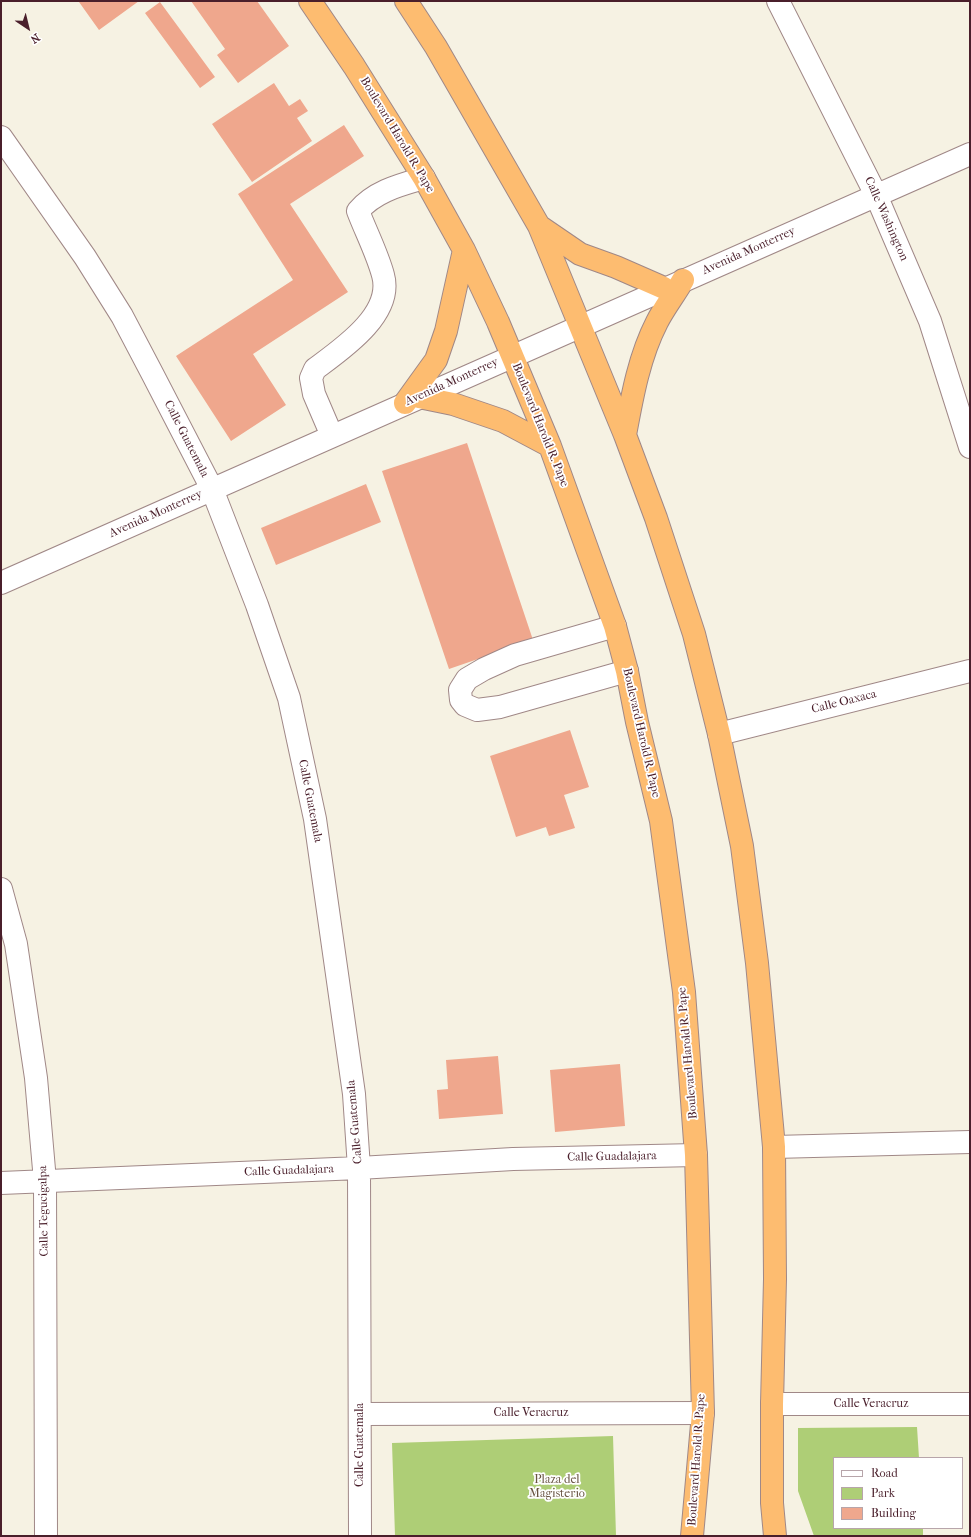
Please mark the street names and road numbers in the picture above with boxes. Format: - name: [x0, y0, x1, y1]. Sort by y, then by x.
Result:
- street label: Boulevard Harold R. Pape: [357, 74, 437, 196]
- street label: Calle Washington: [861, 175, 911, 263]
- street label: Avenida Monterrey: [700, 224, 798, 278]
- street label: Avenida Monterrey: [403, 355, 501, 409]
- street label: Boulevard Harold R. Pape: [508, 361, 572, 489]
- street label: Calle Guatemala: [160, 398, 212, 480]
- street label: Avenida Monterrey: [107, 487, 205, 541]
- street label: Boulevard Harold R. Pape: [619, 667, 663, 799]
- street label: Calle Oaxaca: [810, 687, 878, 717]
- street label: Calle Guatemala: [295, 758, 325, 844]
- street label: Boulevard Harold R. Pape: [675, 986, 701, 1120]
- street label: Calle Guatemala: [344, 1079, 366, 1165]
- street label: Calle Guadalajara: [567, 1149, 657, 1165]
- street label: Calle Guadalajara: [244, 1162, 334, 1180]
- street label: Calle Tegucigalpa: [36, 1165, 52, 1257]
- street label: Boulevard Harold R. Pape: [685, 1393, 709, 1527]
- street label: Calle Veracruz: [834, 1397, 908, 1411]
- street label: Calle Guatemala: [353, 1403, 367, 1487]
- street label: Calle Veracruz: [494, 1406, 568, 1420]

